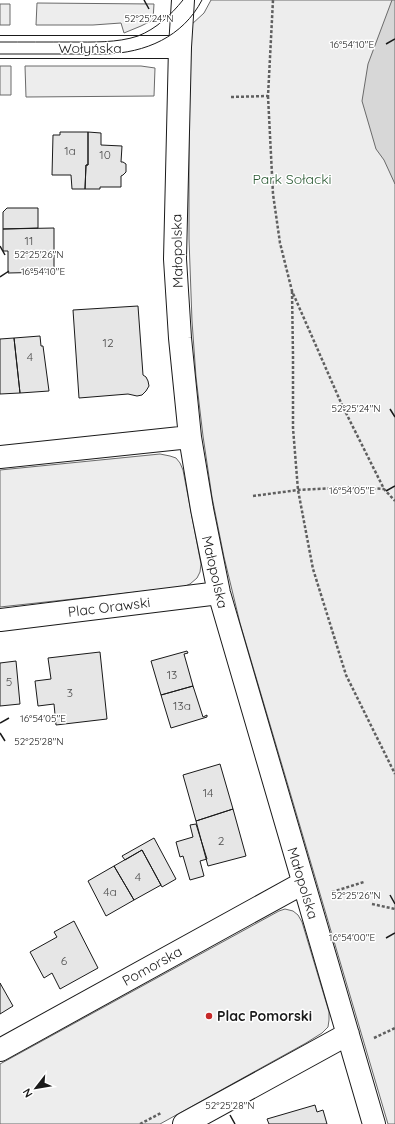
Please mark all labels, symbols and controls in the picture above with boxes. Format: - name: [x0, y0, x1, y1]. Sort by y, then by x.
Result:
- text: 52°25'24"N: [125, 12, 174, 25]
- text: 16°54'10"E: [330, 38, 374, 51]
- street label: Wołyńska: [58, 39, 122, 57]
- house number: 1a: [64, 143, 76, 158]
- house number: 10: [99, 147, 111, 162]
- park label: Park Sołacki: [252, 170, 332, 188]
- street label: Małopolska: [167, 214, 187, 288]
- house number: 11: [25, 233, 33, 248]
- text: 52°25'26"N: [14, 248, 64, 261]
- text: 16°54'10"E: [21, 265, 65, 278]
- house number: 12: [102, 335, 114, 350]
- house number: 4: [27, 349, 33, 364]
- text: 52°25'24"N: [332, 402, 381, 415]
- text: 16°54'05"E: [329, 484, 375, 497]
- street label: Małopolska: [198, 534, 232, 610]
- street label: Plac Orawski: [67, 593, 151, 621]
- house number: 13: [167, 667, 177, 682]
- house number: 5: [6, 674, 12, 689]
- house number: 3: [67, 685, 73, 700]
- house number: 13a: [173, 698, 191, 713]
- text: 16°54'05"E: [20, 712, 66, 725]
- text: 52°25'28"N: [14, 735, 64, 748]
- house number: 14: [203, 785, 213, 800]
- house number: 2: [218, 833, 225, 848]
- street label: Małopolska: [284, 845, 322, 921]
- house number: 4: [135, 869, 141, 884]
- house number: 4a: [103, 884, 117, 899]
- text: 52°25'26"N: [331, 889, 381, 902]
- text: 16°54'00"E: [329, 931, 376, 944]
- street label: Pomorska: [119, 942, 185, 990]
- house number: 6: [61, 953, 68, 968]
- place label: Plac Pomorski: [217, 1007, 312, 1025]
- marker: Plac Pomorski: [204, 1011, 214, 1021]
- north arrow: [16, 1068, 56, 1108]
- text: N: [19, 1086, 36, 1100]
- text: 52°25'28"N: [205, 1099, 255, 1112]

